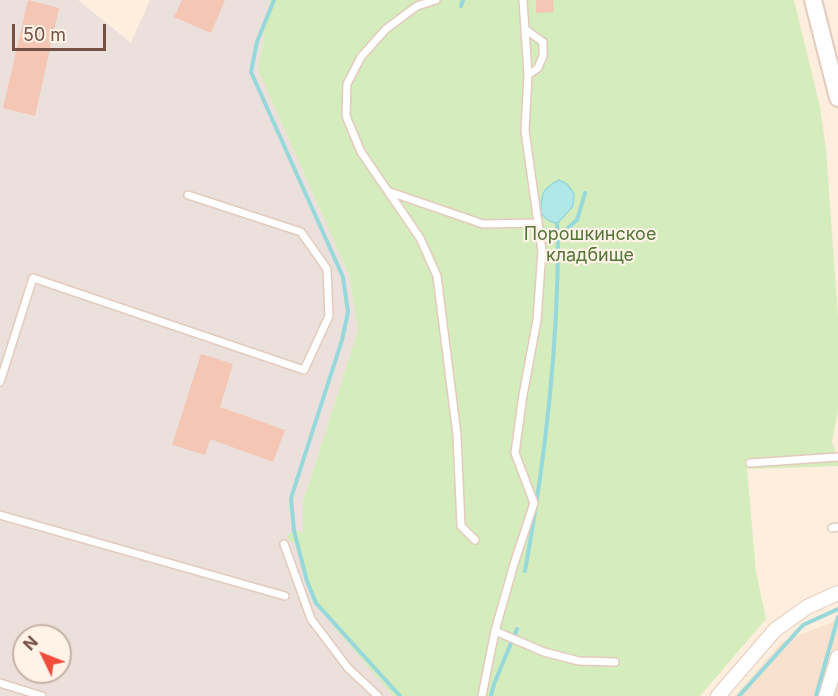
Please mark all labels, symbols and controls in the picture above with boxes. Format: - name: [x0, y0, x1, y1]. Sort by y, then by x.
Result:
- scale bar: [15, 12, 110, 50]
- text: 50 m: [23, 24, 66, 45]
- park label: Порошкинское кладбище: [524, 224, 656, 266]
- north arrow: [12, 624, 72, 684]
- text: N: [19, 632, 42, 654]

